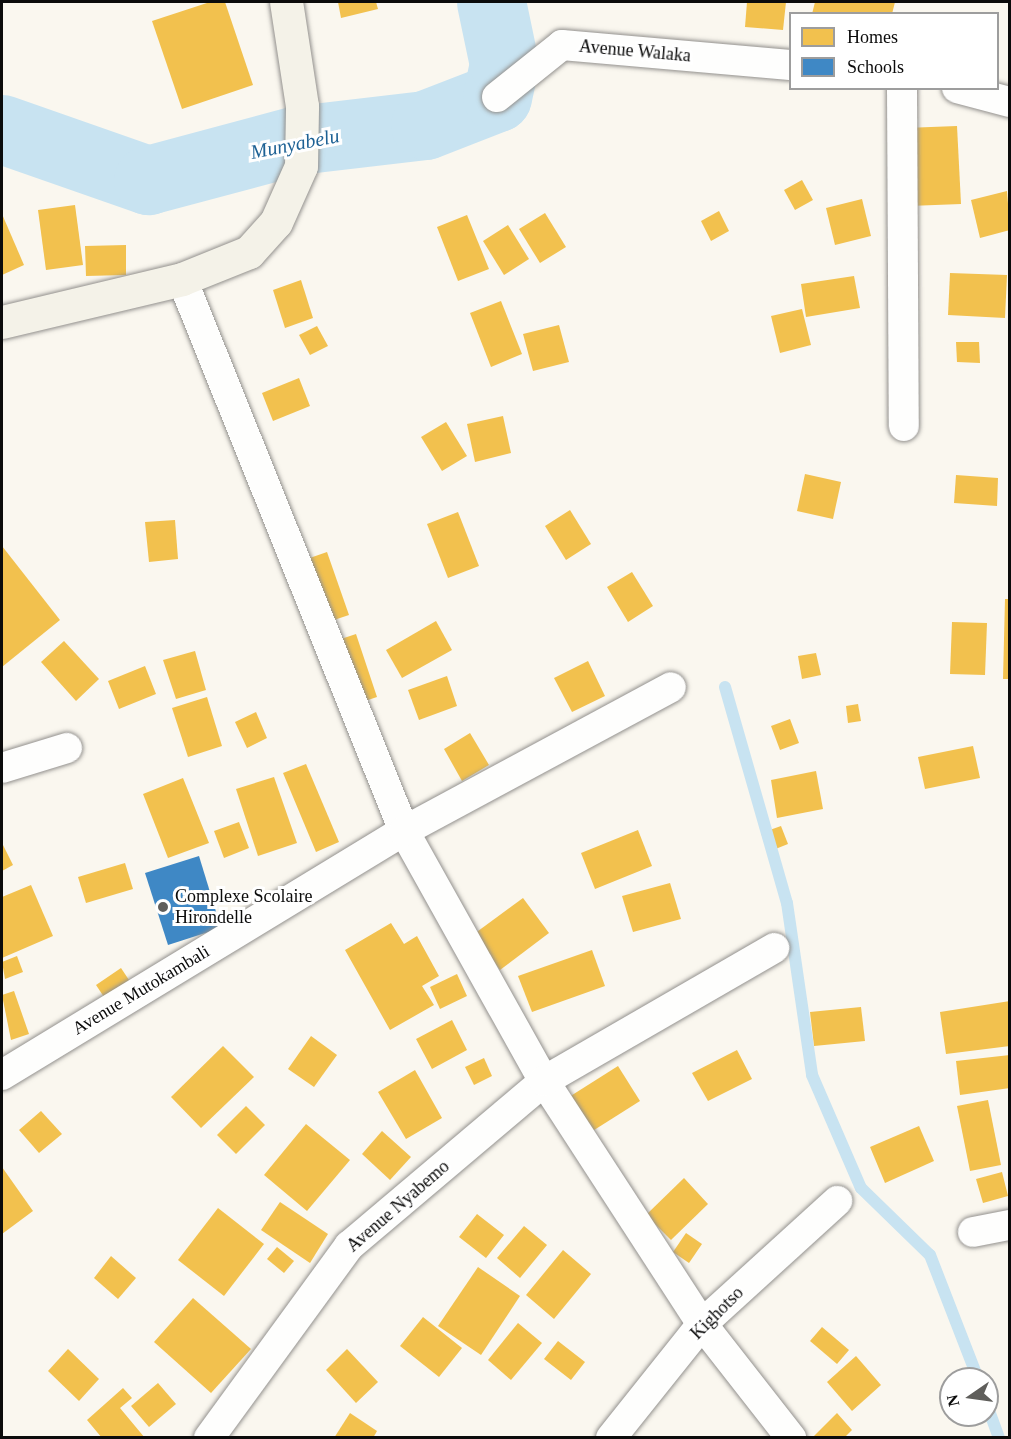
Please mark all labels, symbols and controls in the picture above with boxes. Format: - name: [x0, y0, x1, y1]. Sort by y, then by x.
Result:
- legend: [789, 12, 999, 90]
- text: Homes: [847, 27, 898, 47]
- street label: Avenue Walaka: [578, 35, 692, 67]
- text: Schools: [847, 57, 904, 77]
- water label: Munyabelu: [249, 124, 341, 164]
- place label: Complexe Scolaire Hirondelle: [175, 886, 312, 928]
- marker: Complexe Scolaire Hirondelle: [156, 900, 170, 914]
- street label: Avenue Mutokambali: [69, 941, 213, 1039]
- street label: Avenue Nyabemo: [342, 1155, 454, 1257]
- street label: Kighotso: [686, 1282, 748, 1344]
- north arrow: [939, 1367, 999, 1427]
- text: N: [943, 1393, 963, 1408]

